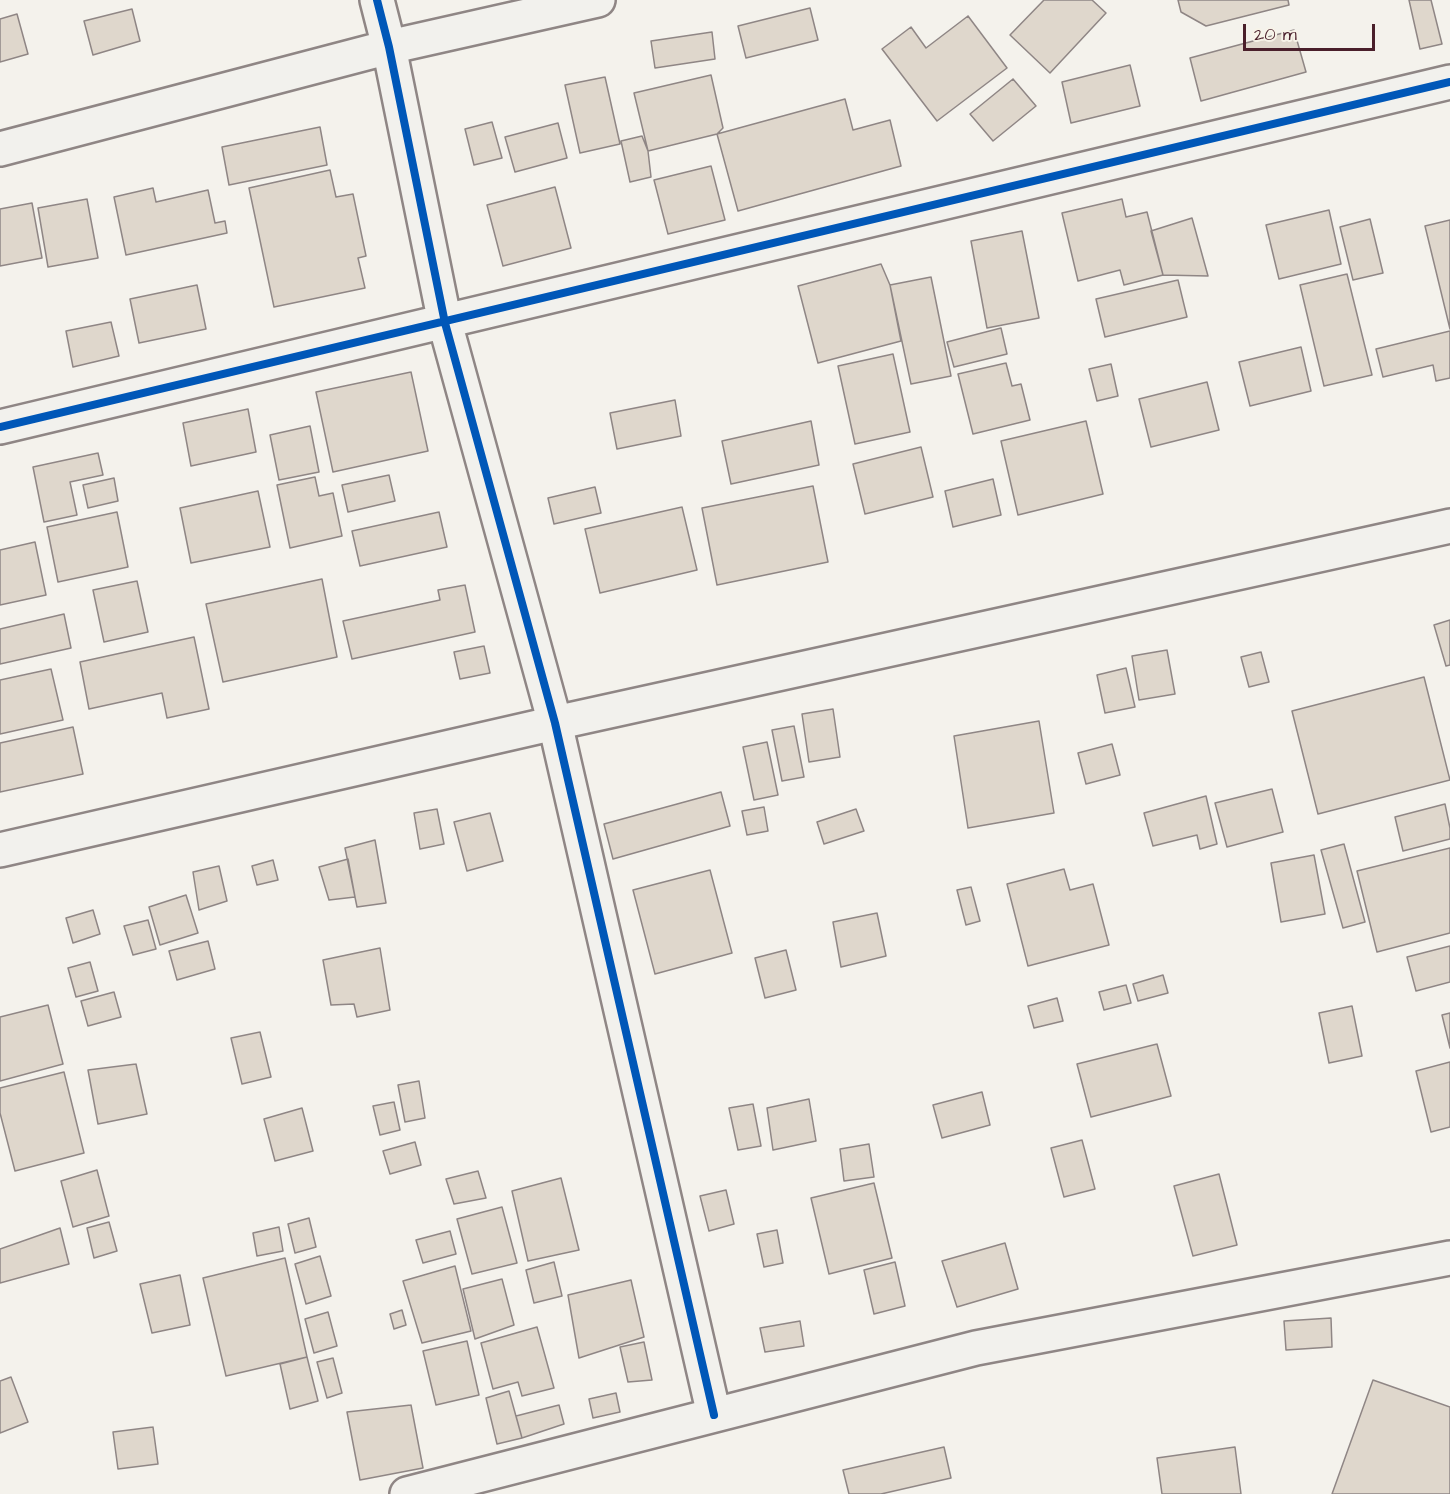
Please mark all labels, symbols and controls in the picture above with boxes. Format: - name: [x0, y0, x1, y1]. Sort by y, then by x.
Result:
- scale bar: [1246, 12, 1378, 50]
- text: 20 m: [1254, 22, 1297, 47]

